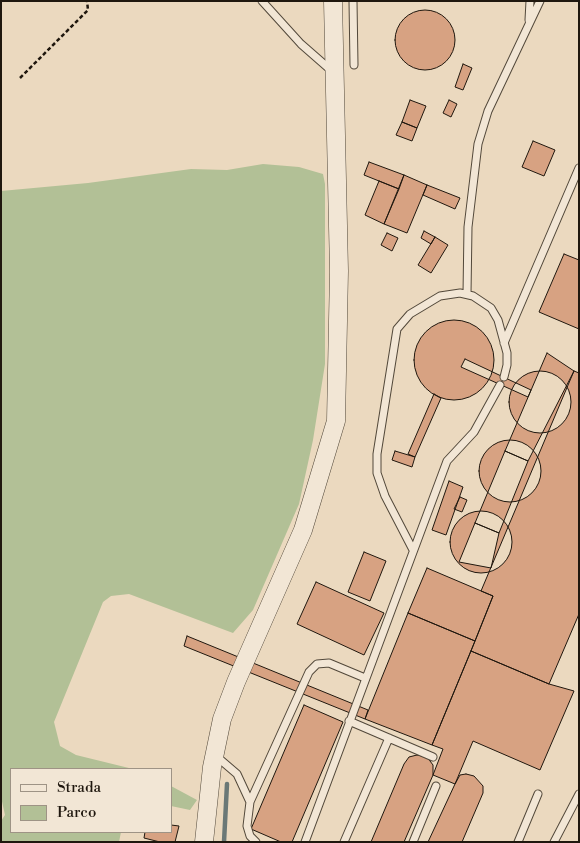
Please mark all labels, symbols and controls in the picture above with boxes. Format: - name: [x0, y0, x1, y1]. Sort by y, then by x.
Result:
- legend: [10, 768, 172, 833]
- text: Strada: [57, 778, 101, 797]
- text: Parco: [57, 803, 96, 822]

